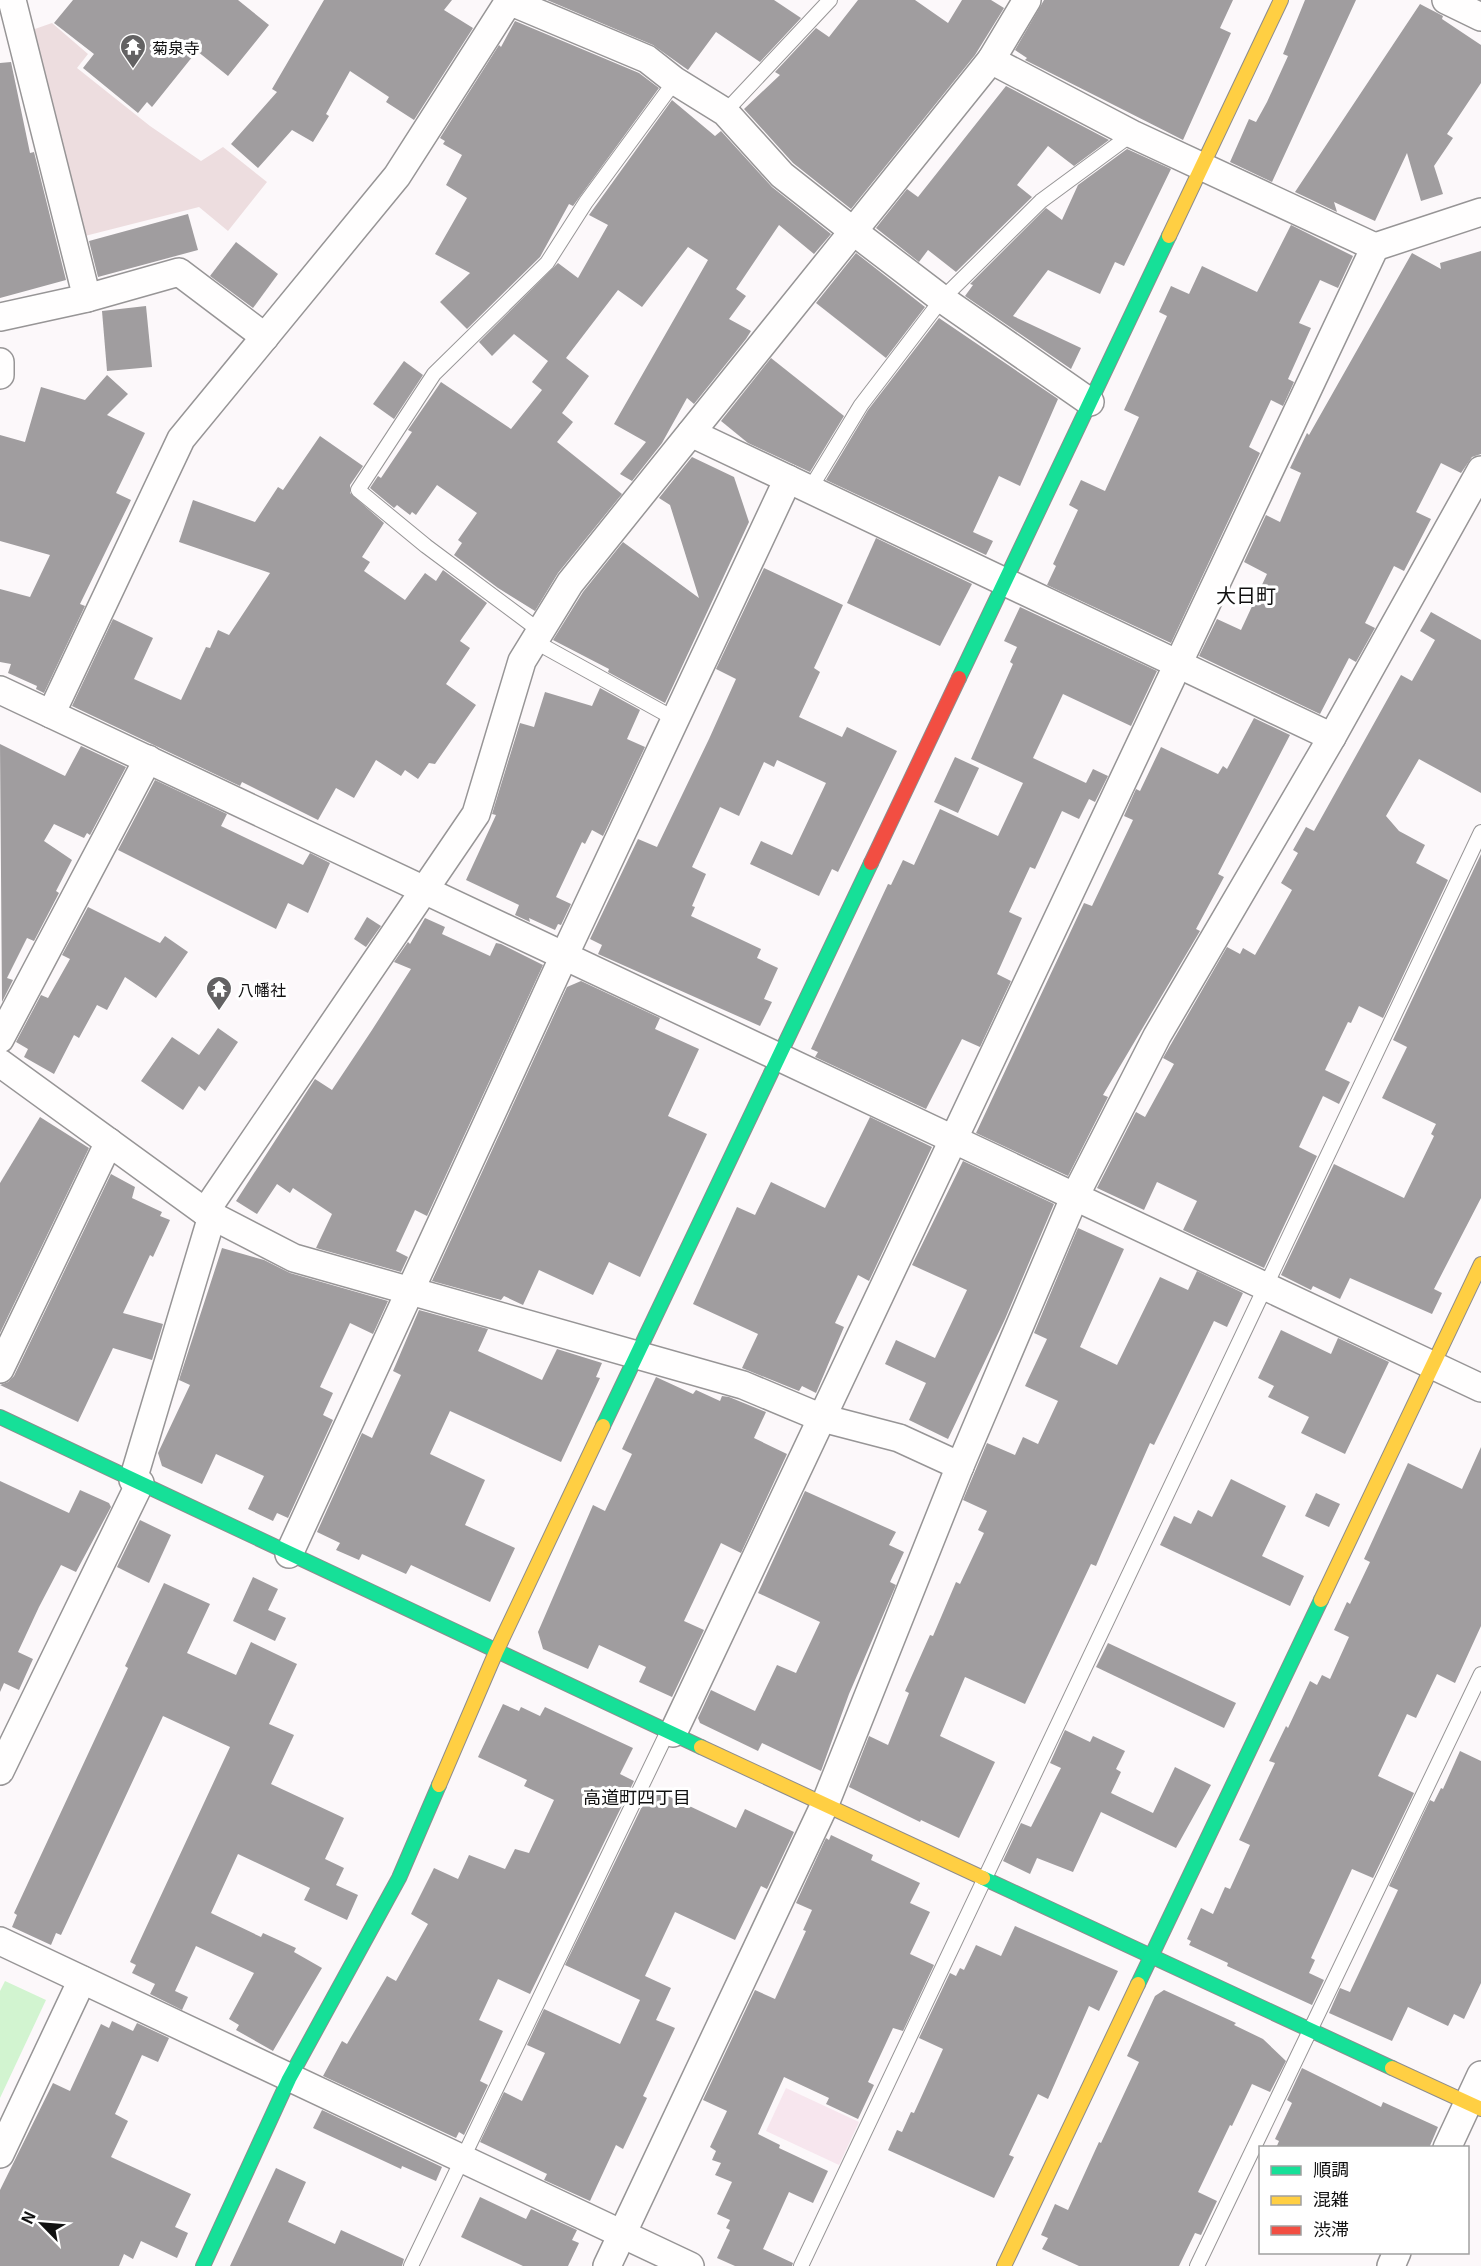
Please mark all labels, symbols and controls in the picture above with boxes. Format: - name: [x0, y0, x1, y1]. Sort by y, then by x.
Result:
- temple icon: 菊泉寺: [118, 32, 148, 70]
- place label: 菊泉寺: [152, 35, 200, 59]
- district label: 大日町: [1216, 580, 1276, 609]
- temple icon: 八幡社: [204, 974, 234, 1012]
- place label: 八幡社: [238, 977, 286, 1001]
- district label: 高道町四丁目: [583, 1783, 691, 1809]
- legend: [1259, 2146, 1469, 2254]
- text: 順調: [1313, 2155, 1349, 2181]
- text: 混雑: [1313, 2185, 1349, 2211]
- north arrow: [12, 2194, 72, 2254]
- text: N: [14, 2207, 41, 2228]
- text: 渋滞: [1313, 2215, 1349, 2241]

